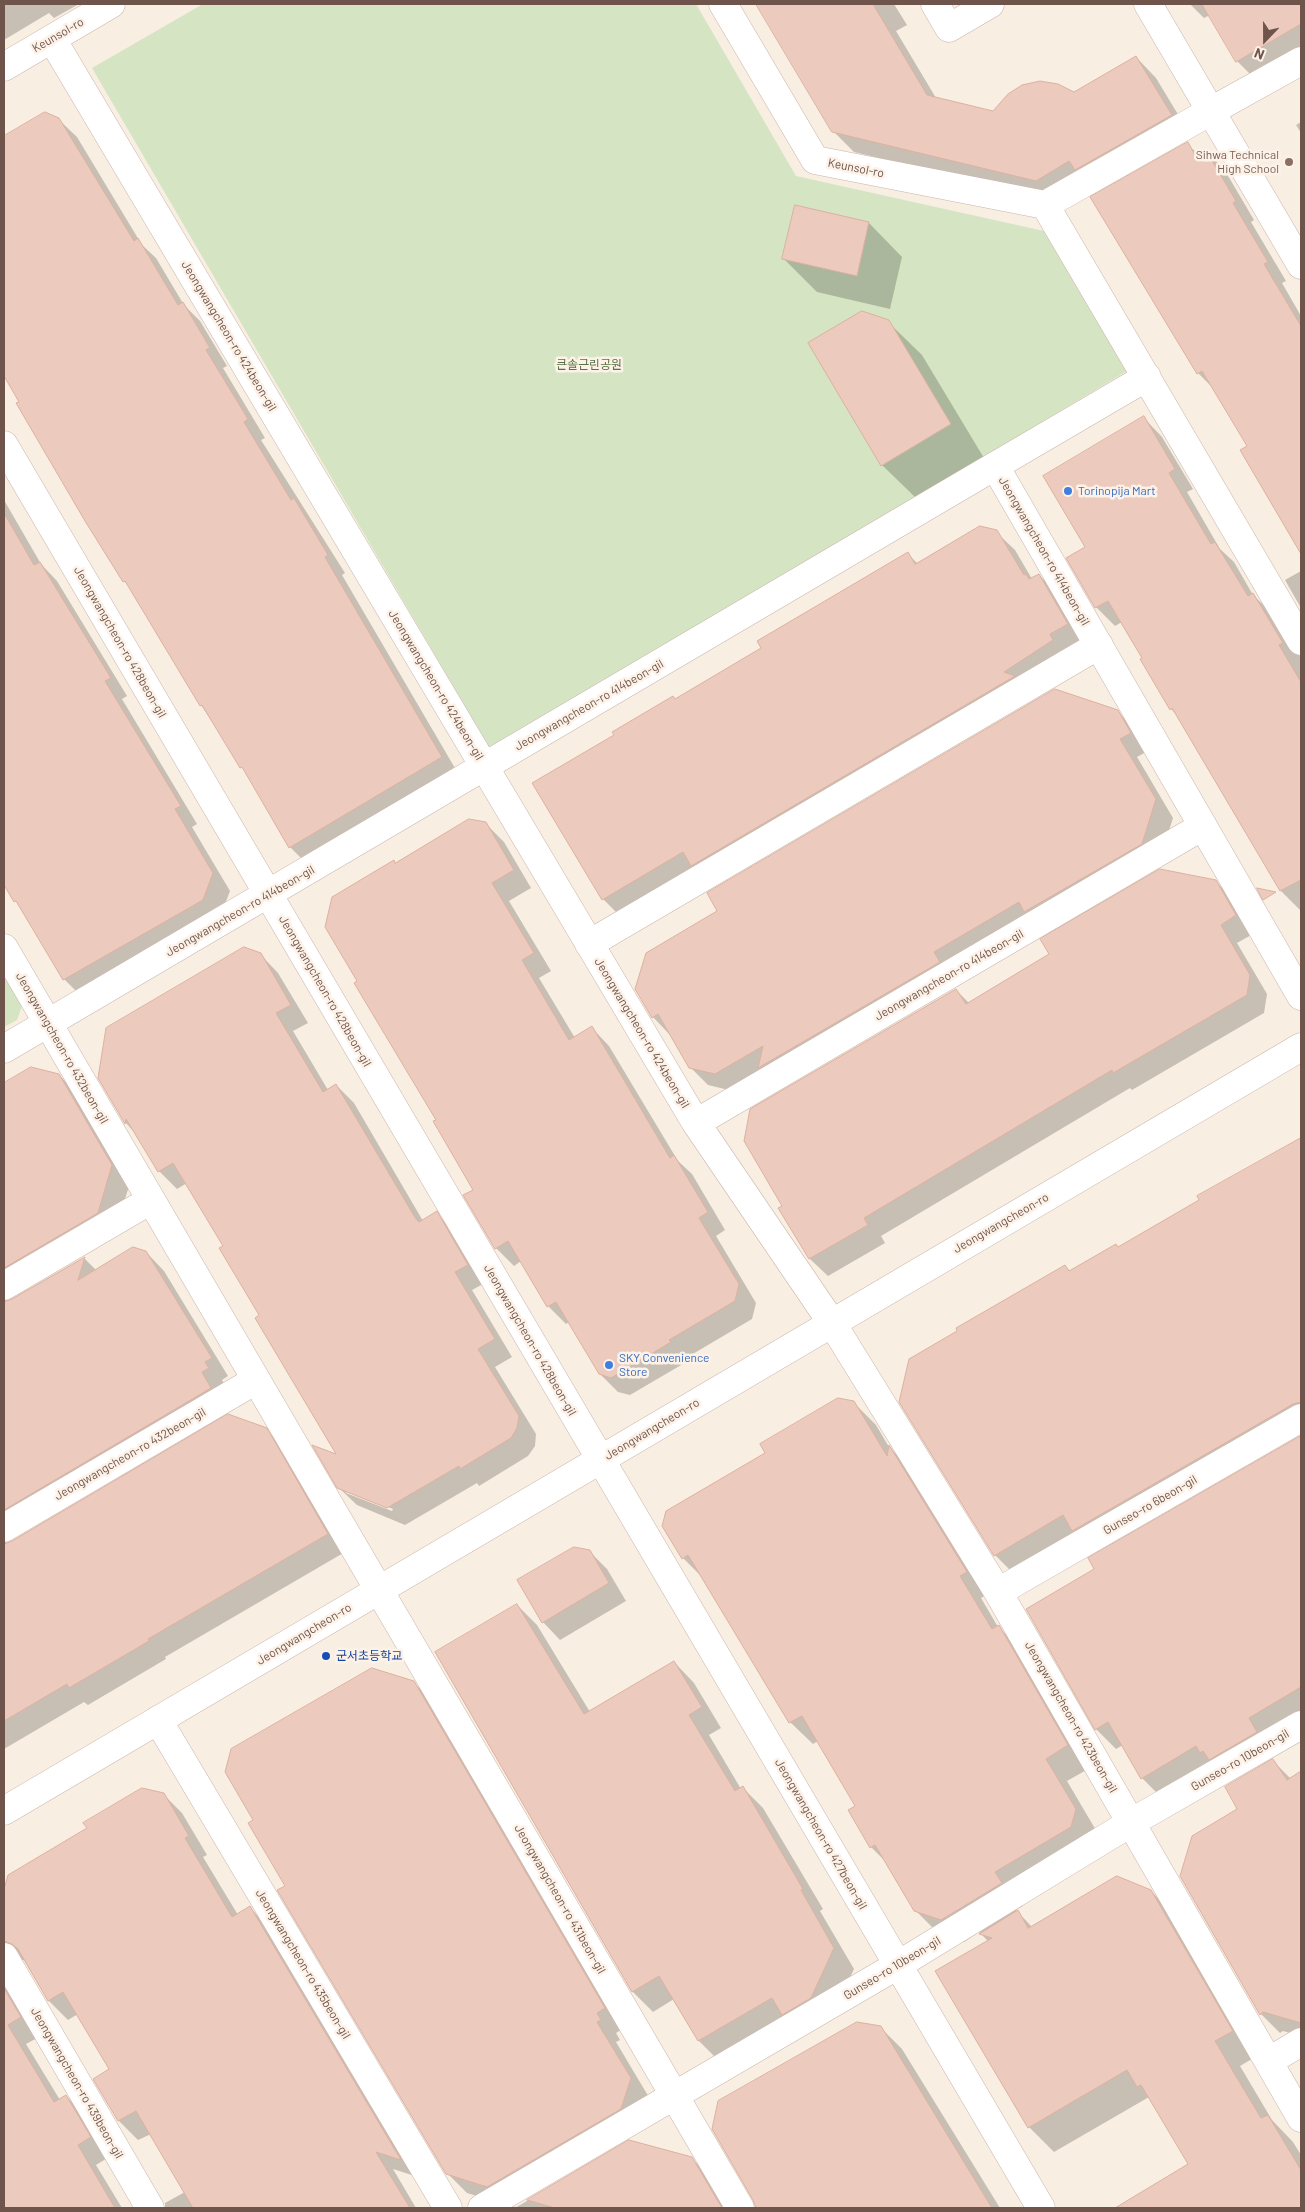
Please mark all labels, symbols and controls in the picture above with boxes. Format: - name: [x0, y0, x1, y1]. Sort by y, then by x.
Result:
- street label: Keunsol-ro: [30, 14, 86, 56]
- north arrow: [1240, 15, 1290, 65]
- text: N: [1252, 45, 1267, 64]
- place label: Sihwa Technical High School: [1196, 148, 1279, 176]
- street label: Keunsol-ro: [827, 155, 885, 181]
- marker: Sihwa Technical High School: [1283, 156, 1295, 168]
- street label: Jeongwangcheon-ro 424beon-gil: [178, 258, 280, 414]
- park label: 큰솔근린공원: [556, 358, 622, 372]
- street label: Jeongwangcheon-ro 414beon-gil: [995, 474, 1093, 628]
- place label: Torinopija Mart: [1078, 484, 1156, 498]
- marker: Torinopija Mart: [1062, 485, 1074, 497]
- street label: Jeongwangcheon-ro 428beon-gil: [71, 564, 169, 720]
- street label: Jeongwangcheon-ro 424beon-gil: [385, 607, 487, 763]
- street label: Jeongwangcheon-ro 414beon-gil: [512, 656, 666, 754]
- street label: Jeongwangcheon-ro 414beon-gil: [163, 862, 317, 960]
- street label: Jeongwangcheon-ro 428beon-gil: [276, 913, 374, 1069]
- street label: Jeongwangcheon-ro 414beon-gil: [872, 926, 1026, 1024]
- street label: Jeongwangcheon-ro 424beon-gil: [591, 955, 693, 1111]
- street label: Jeongwangcheon-ro 432beon-gil: [13, 970, 111, 1126]
- street label: Jeongwangcheon-ro: [951, 1190, 1051, 1256]
- street label: Jeongwangcheon-ro 428beon-gil: [481, 1262, 579, 1418]
- place label: SKY Convenience Store: [619, 1351, 710, 1379]
- marker: SKY Convenience Store: [603, 1359, 615, 1371]
- street label: Jeongwangcheon-ro: [602, 1395, 702, 1463]
- street label: Jeongwangcheon-ro 432beon-gil: [52, 1405, 208, 1503]
- street label: Gunseo-ro 6beon-gil: [1101, 1472, 1199, 1538]
- street label: Jeongwangcheon-ro: [254, 1600, 354, 1668]
- street label: Jeongwangcheon-ro 423beon-gil: [1022, 1639, 1120, 1795]
- place label: 군서초등학교: [336, 1649, 402, 1663]
- marker: 군서초등학교: [320, 1650, 332, 1662]
- street label: Gunseo-ro 10beon-gil: [1188, 1726, 1292, 1794]
- street label: Jeongwangcheon-ro 427beon-gil: [772, 1756, 870, 1912]
- street label: Jeongwangcheon-ro 431beon-gil: [511, 1822, 609, 1976]
- street label: Jeongwangcheon-ro 435beon-gil: [253, 1887, 353, 2041]
- street label: Gunseo-ro 10beon-gil: [841, 1933, 943, 2003]
- street label: Jeongwangcheon-ro 439beon-gil: [28, 2005, 126, 2161]

